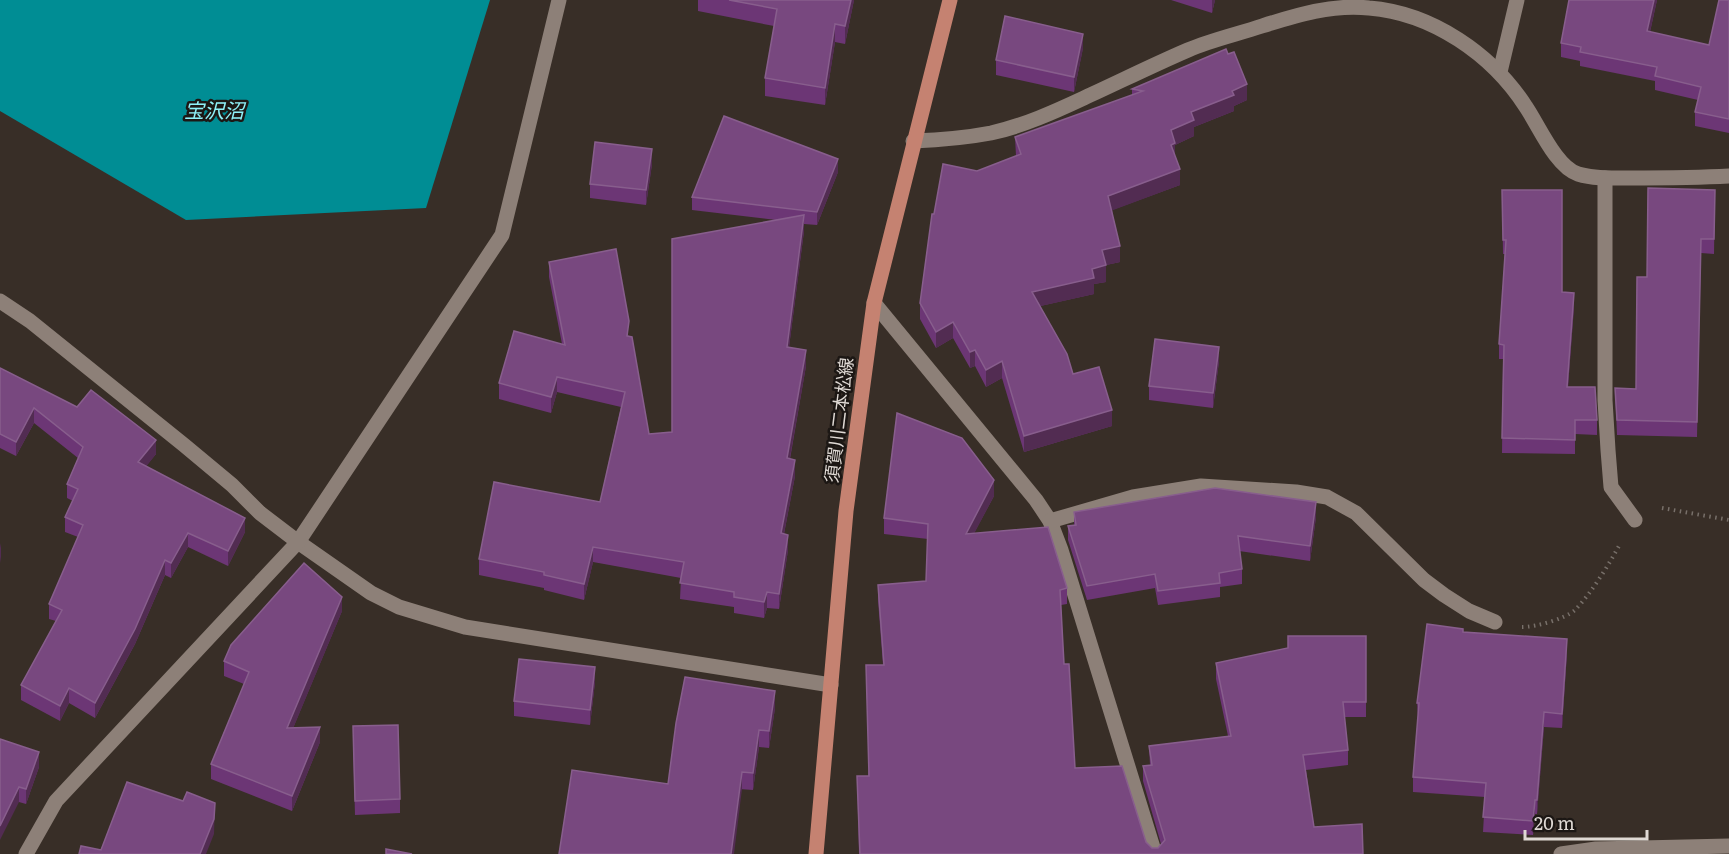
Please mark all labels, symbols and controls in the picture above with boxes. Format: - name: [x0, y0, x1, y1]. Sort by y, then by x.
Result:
- water label: 宝沢沼: [184, 94, 247, 124]
- street label: 須賀川二本松線: [817, 356, 859, 484]
- scale bar: [1525, 803, 1646, 841]
- text: 20 m: [1534, 809, 1575, 836]

